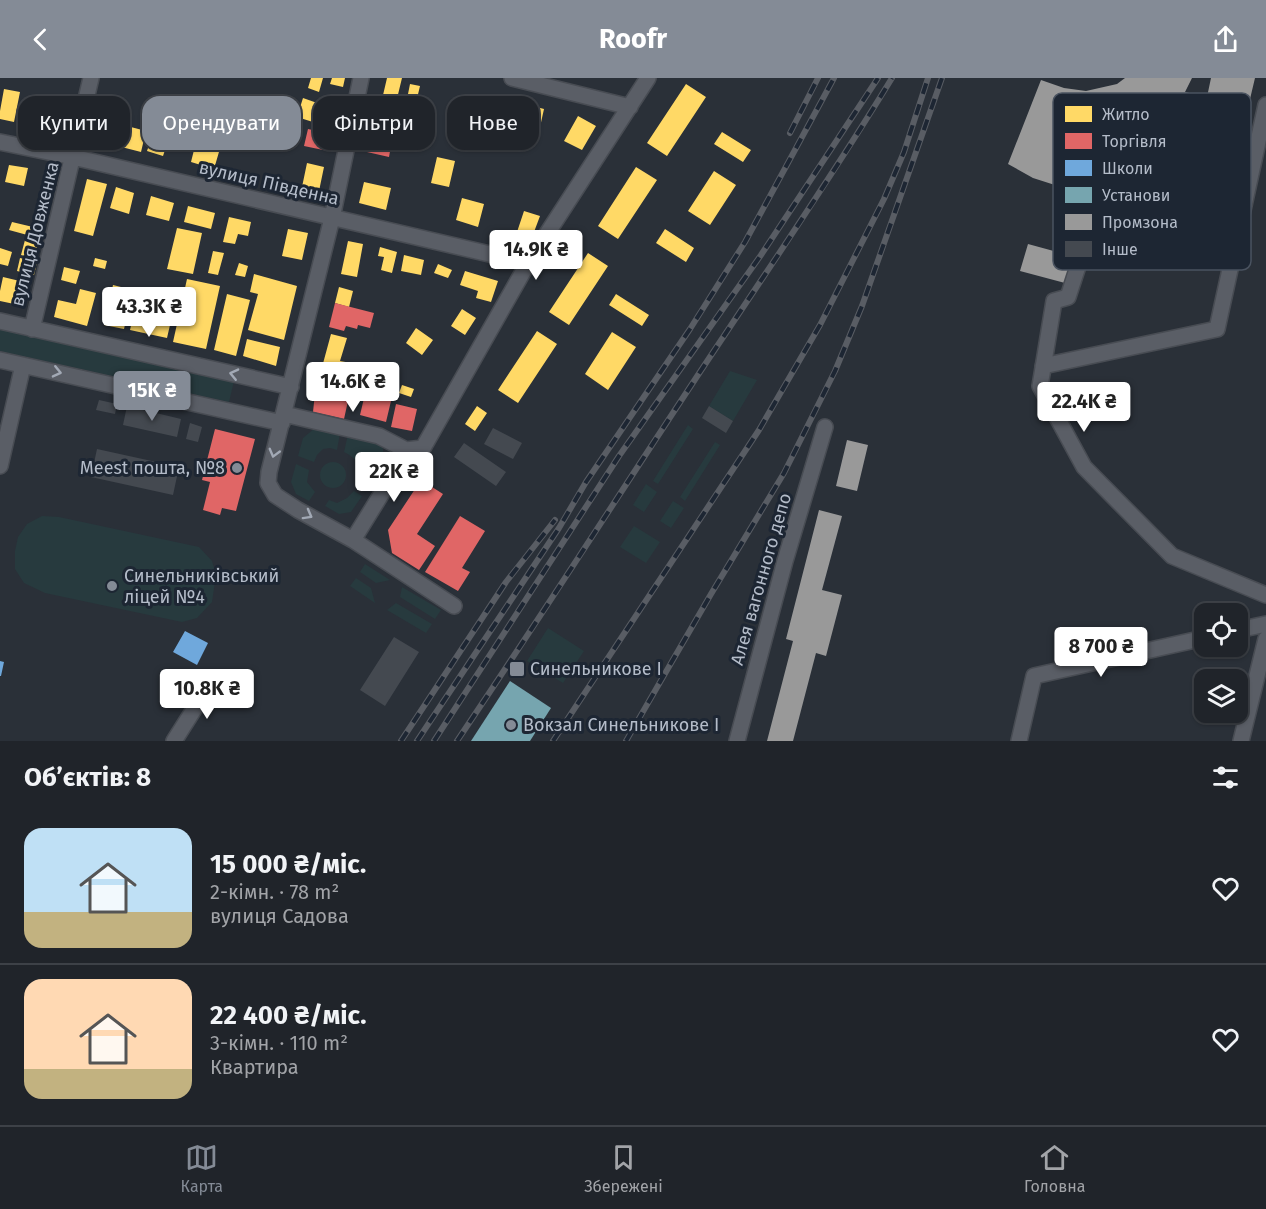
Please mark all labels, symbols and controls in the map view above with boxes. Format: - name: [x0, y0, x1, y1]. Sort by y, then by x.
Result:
- icon: back: [24, 23, 57, 56]
- text: Roofr: [599, 23, 667, 55]
- icon: share: [1209, 23, 1242, 56]
- legend: [1053, 93, 1251, 270]
- chip: Купити: [18, 96, 130, 150]
- chip: Орендувати: [142, 96, 301, 150]
- chip: Фільтри: [313, 96, 435, 150]
- chip: Нове: [447, 96, 539, 150]
- text: Житло: [1102, 105, 1150, 124]
- text: Торгівля: [1102, 132, 1167, 151]
- street label: вулиця Південна: [197, 156, 341, 210]
- street label: вулиця Довженка: [6, 159, 64, 309]
- text: Школи: [1102, 159, 1153, 178]
- text: Установи: [1102, 186, 1170, 205]
- text: Промзона: [1102, 213, 1178, 232]
- pin: 14.9K ₴: [481, 230, 591, 281]
- text: 14.9K ₴: [503, 237, 569, 261]
- text: Інше: [1102, 240, 1138, 259]
- pin: 43.3K ₴: [94, 287, 204, 338]
- text: 43.3K ₴: [116, 294, 182, 318]
- pin: 14.6K ₴: [298, 362, 408, 413]
- one-way arrow: [52, 365, 62, 378]
- one-way arrow: [229, 369, 239, 382]
- text: 14.6K ₴: [320, 369, 386, 393]
- pin: 15K ₴: [110, 371, 194, 422]
- text: 15K ₴: [128, 378, 176, 402]
- pin: 22.4K ₴: [1029, 382, 1139, 433]
- text: 22.4K ₴: [1051, 389, 1117, 413]
- one-way arrow: [268, 447, 281, 457]
- pin: 22K ₴: [352, 452, 436, 503]
- place label: Meest пошта, №8: [80, 457, 225, 479]
- text: 22K ₴: [369, 459, 419, 483]
- marker: Meest пошта, №8: [230, 461, 244, 475]
- street label: Алея вагонного депо: [726, 490, 796, 668]
- one-way arrow: [301, 508, 312, 519]
- place label: Синельниківський ліцей №4: [124, 565, 279, 608]
- marker: Синельниківський ліцей №4: [105, 579, 119, 593]
- map controls: [1194, 603, 1248, 723]
- button: locate: [1194, 603, 1248, 657]
- pin: 8 700 ₴: [1046, 627, 1156, 678]
- text: 8 700 ₴: [1068, 634, 1134, 658]
- place label: Синельникове І: [530, 658, 662, 680]
- marker: Синельникове І: [508, 660, 526, 678]
- pin: 10.8K ₴: [152, 669, 262, 720]
- button: layers: [1194, 669, 1248, 723]
- text: 10.8K ₴: [174, 676, 240, 700]
- place label: Вокзал Синельникове І: [523, 714, 719, 736]
- marker: Вокзал Синельникове І: [504, 718, 518, 732]
- icon: filters: [1209, 761, 1242, 794]
- text: Об’єктів: 8: [24, 762, 151, 793]
- text: 15 000 ₴/міс.: [210, 849, 366, 880]
- icon: home: [72, 852, 144, 924]
- icon: heart: [1209, 872, 1242, 905]
- text: 2-кімн. · 78 m²: [210, 880, 339, 904]
- text: вулиця Садова: [210, 904, 349, 928]
- text: 22 400 ₴/міс.: [210, 1000, 367, 1031]
- icon: home: [72, 1003, 144, 1075]
- icon: heart: [1209, 1023, 1242, 1056]
- text: 3-кімн. · 110 m²: [210, 1031, 348, 1055]
- text: Квартира: [210, 1055, 299, 1079]
- tab: Карта: [181, 1141, 223, 1196]
- tab: Збережені: [584, 1141, 663, 1196]
- tab: Головна: [1024, 1141, 1085, 1196]

